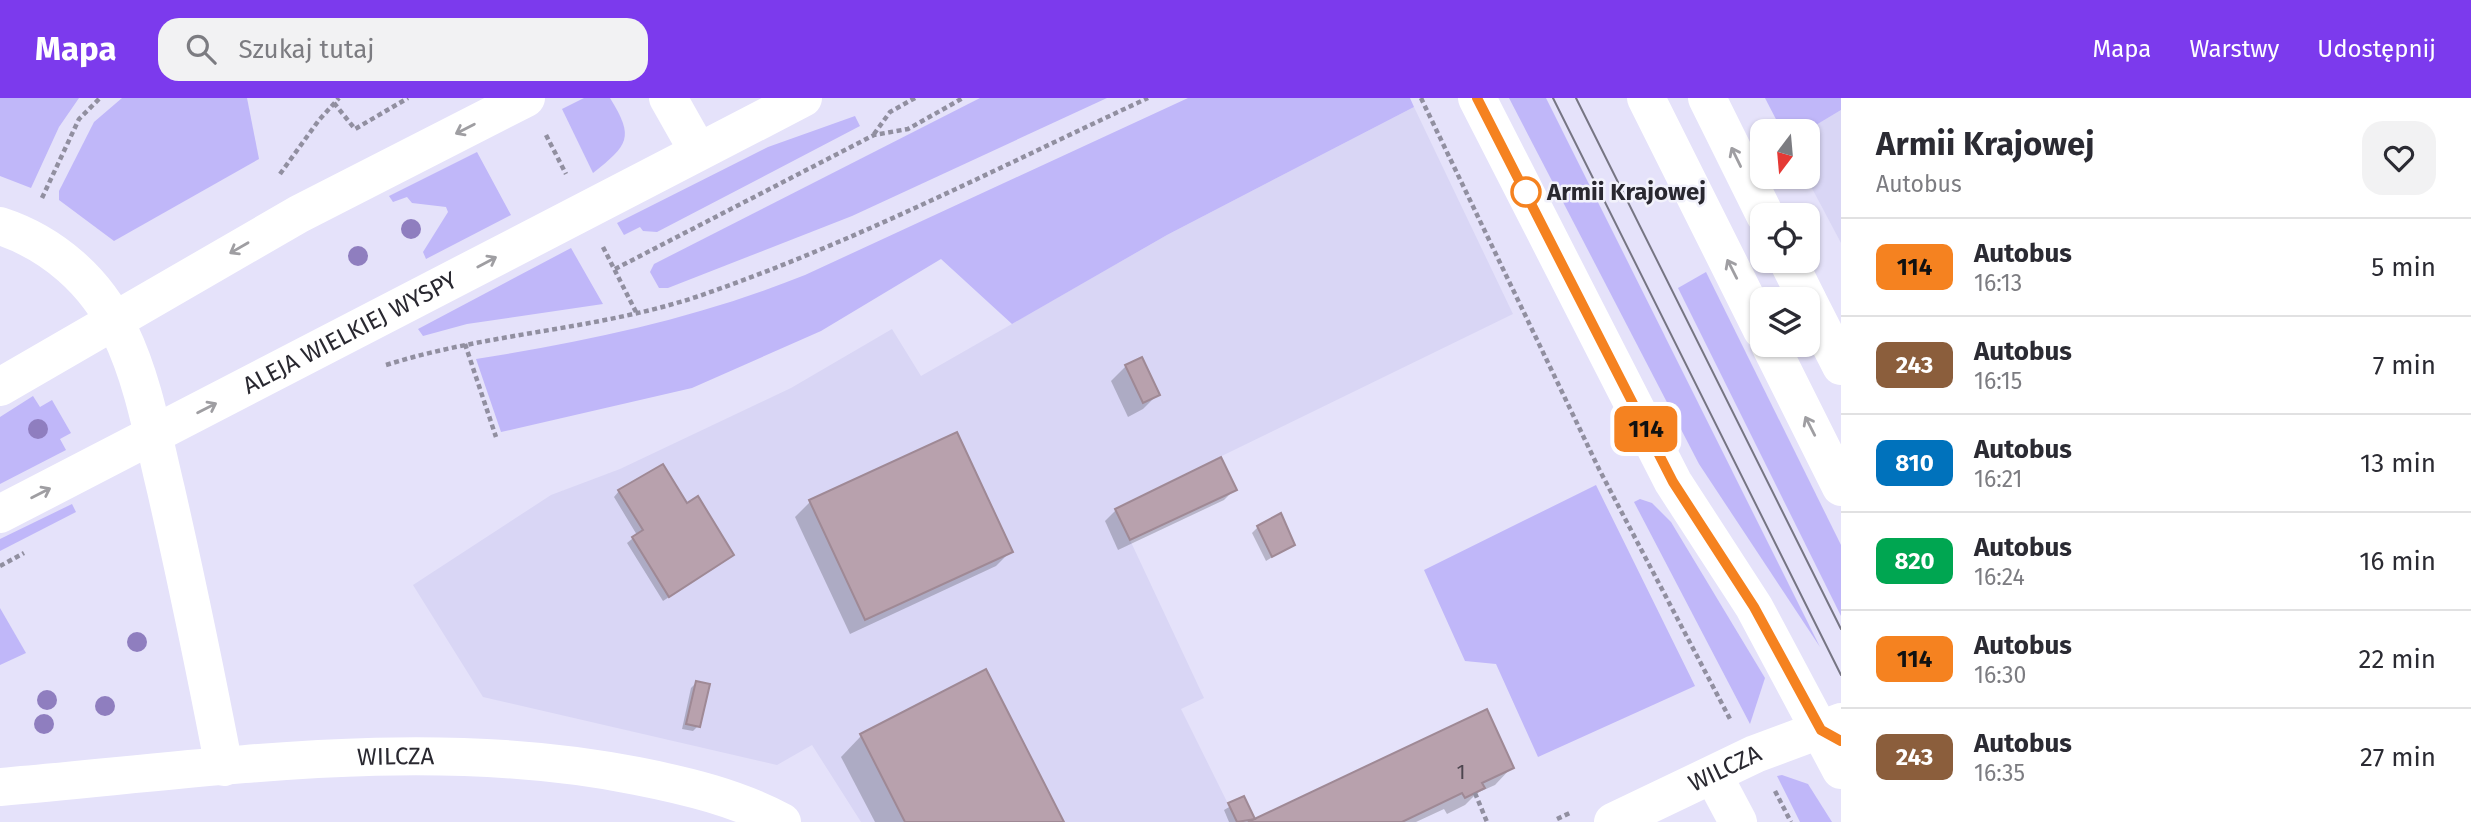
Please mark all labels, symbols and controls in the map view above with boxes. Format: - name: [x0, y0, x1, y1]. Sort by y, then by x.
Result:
- search box: [158, 18, 648, 81]
- text: Mapa: [35, 29, 116, 69]
- icon: search: [182, 30, 220, 68]
- text: Szukaj tutaj: [238, 34, 375, 65]
- text: Mapa: [2093, 35, 2151, 63]
- text: Warstwy: [2189, 35, 2279, 63]
- text: Udostępnij: [2317, 35, 2436, 63]
- north arrow: [1750, 119, 1820, 189]
- map controls: [1750, 119, 1820, 357]
- button: heart: [2362, 121, 2436, 195]
- one-way arrow: [455, 123, 476, 137]
- text: Armii Krajowej: [1876, 124, 2095, 164]
- one-way arrow: [1728, 147, 1742, 168]
- text: Autobus: [1876, 170, 1962, 198]
- marker: Armii Krajowej: [1511, 177, 1541, 207]
- place label: Armii Krajowej: [1546, 178, 1706, 206]
- button: locate: [1750, 203, 1820, 273]
- text: Autobus: [1974, 238, 2072, 269]
- one-way arrow: [230, 241, 250, 255]
- text: 5 min: [2371, 252, 2436, 283]
- text: 114: [1897, 253, 1932, 281]
- one-way arrow: [477, 255, 497, 269]
- one-way arrow: [1724, 259, 1738, 280]
- street label: ALEJA WIELKIEJ WYSPY: [238, 265, 462, 400]
- text: 16:13: [1974, 269, 2022, 297]
- button: layers: [1750, 287, 1820, 357]
- text: Autobus: [1974, 336, 2072, 367]
- text: 7 min: [2373, 350, 2436, 381]
- text: 243: [1896, 351, 1933, 379]
- text: 16:15: [1974, 367, 2022, 395]
- one-way arrow: [197, 400, 217, 414]
- line badge: 114: [1606, 406, 1686, 452]
- text: 114: [1628, 415, 1664, 443]
- one-way arrow: [1803, 416, 1817, 437]
- text: Autobus: [1974, 434, 2072, 465]
- text: 13 min: [2360, 448, 2436, 479]
- text: 810: [1895, 449, 1934, 477]
- text: 16:21: [1974, 465, 2023, 493]
- one-way arrow: [30, 486, 51, 499]
- text: Autobus: [1974, 532, 2072, 563]
- text: 16 min: [2359, 546, 2436, 577]
- text: 820: [1894, 547, 1935, 575]
- text: 16:24: [1974, 563, 2025, 591]
- text: Autobus: [1974, 630, 2072, 661]
- text: 22 min: [2359, 644, 2436, 675]
- text: 114: [1897, 645, 1932, 673]
- text: 16:30: [1974, 661, 2026, 689]
- text: Autobus: [1974, 728, 2072, 759]
- street label: WILCZA: [1684, 739, 1766, 798]
- street label: WILCZA: [357, 742, 435, 771]
- text: 27 min: [2360, 742, 2436, 773]
- text: 243: [1896, 743, 1933, 771]
- house number: 1: [1456, 759, 1466, 785]
- text: 16:35: [1974, 759, 2025, 787]

